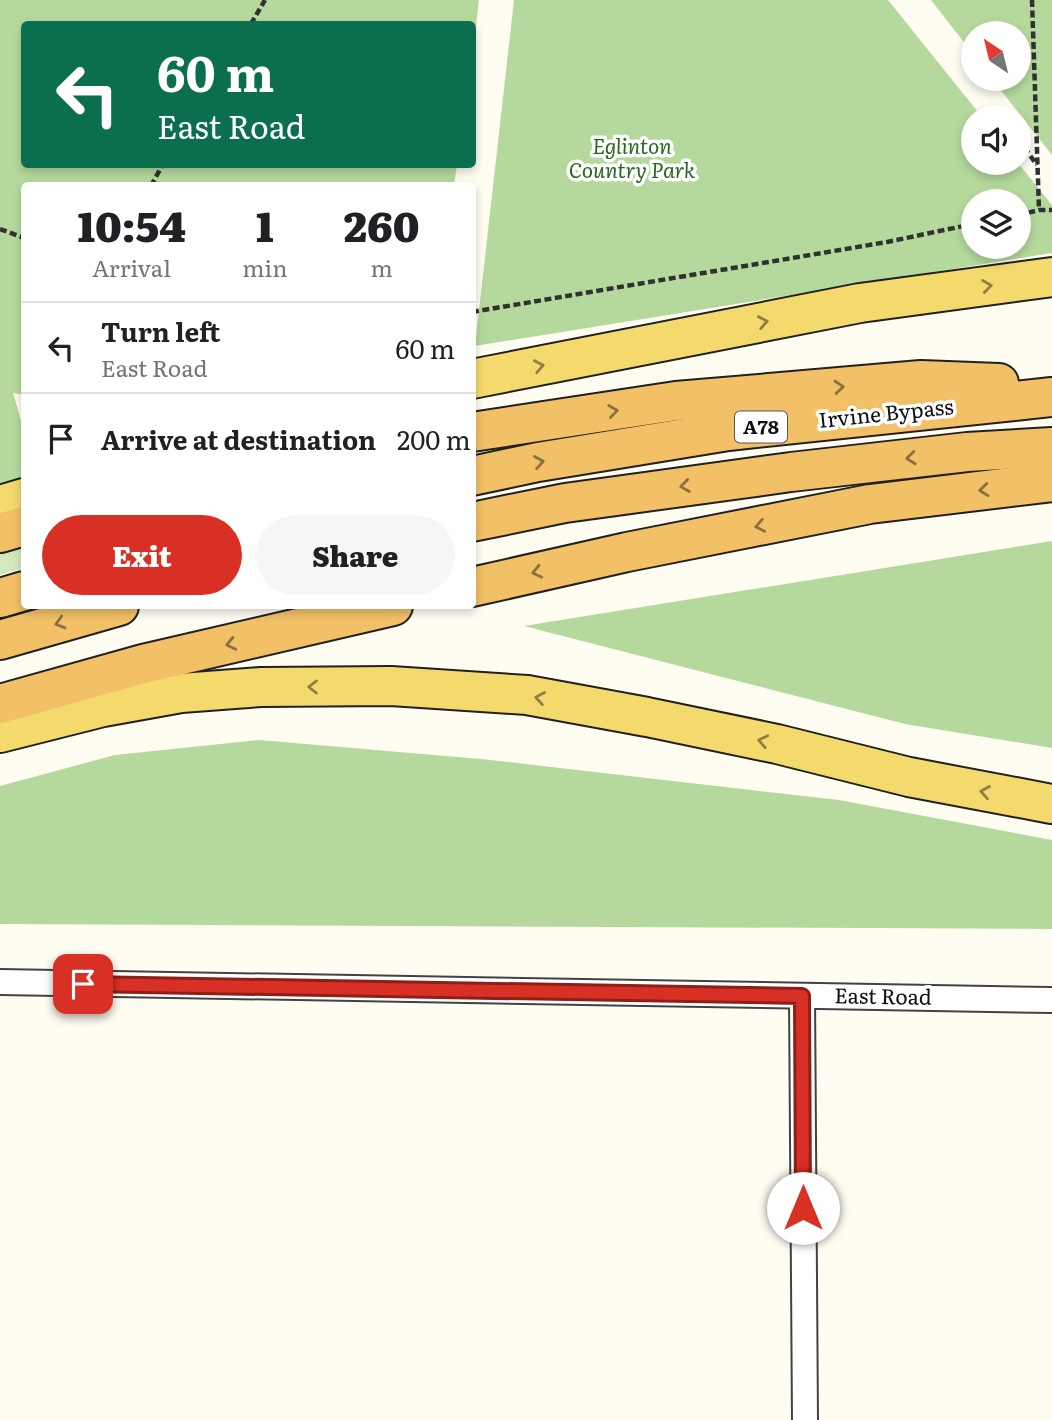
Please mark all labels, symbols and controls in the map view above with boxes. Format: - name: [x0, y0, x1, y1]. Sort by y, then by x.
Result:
- north arrow: [961, 21, 1031, 91]
- map controls: [961, 21, 1031, 259]
- text: 60 m: [157, 34, 274, 107]
- icon: left: [42, 49, 133, 140]
- text: East Road: [157, 101, 305, 149]
- button: sound: [961, 105, 1031, 175]
- park label: Eglinton Country Park: [569, 129, 696, 184]
- button: layers: [961, 189, 1031, 259]
- text: 10:54: [77, 193, 186, 255]
- text: 1: [256, 193, 274, 255]
- text: 260: [344, 193, 420, 255]
- text: Arrival: [92, 250, 171, 284]
- text: min: [242, 250, 287, 284]
- text: m: [371, 250, 393, 284]
- one-way arrow: [981, 278, 993, 293]
- text: Turn left: [101, 311, 220, 350]
- one-way arrow: [757, 316, 769, 331]
- text: 60 m: [396, 328, 455, 367]
- icon: left: [42, 329, 80, 367]
- text: East Road: [101, 350, 208, 384]
- one-way arrow: [534, 359, 545, 374]
- one-way arrow: [834, 380, 845, 395]
- street label: Irvine Bypass: [817, 389, 955, 434]
- one-way arrow: [607, 404, 619, 419]
- road number: A78: [735, 412, 787, 442]
- text: Arrive at destination: [101, 419, 376, 458]
- text: 200 m: [397, 419, 471, 458]
- icon: arrive: [42, 420, 80, 458]
- one-way arrow: [905, 450, 916, 465]
- one-way arrow: [533, 455, 545, 470]
- one-way arrow: [679, 479, 691, 494]
- one-way arrow: [978, 483, 990, 498]
- button: Exit: [42, 515, 242, 595]
- button: Share: [256, 515, 455, 595]
- one-way arrow: [754, 517, 766, 532]
- one-way arrow: [531, 564, 543, 579]
- one-way arrow: [54, 614, 66, 629]
- one-way arrow: [225, 635, 237, 650]
- one-way arrow: [307, 679, 318, 695]
- one-way arrow: [534, 691, 546, 706]
- one-way arrow: [757, 734, 769, 749]
- one-way arrow: [979, 785, 991, 800]
- pin: [53, 954, 113, 1014]
- icon: arrive: [64, 965, 102, 1003]
- street label: East Road: [834, 978, 932, 1011]
- position arrow: [766, 1171, 840, 1245]

